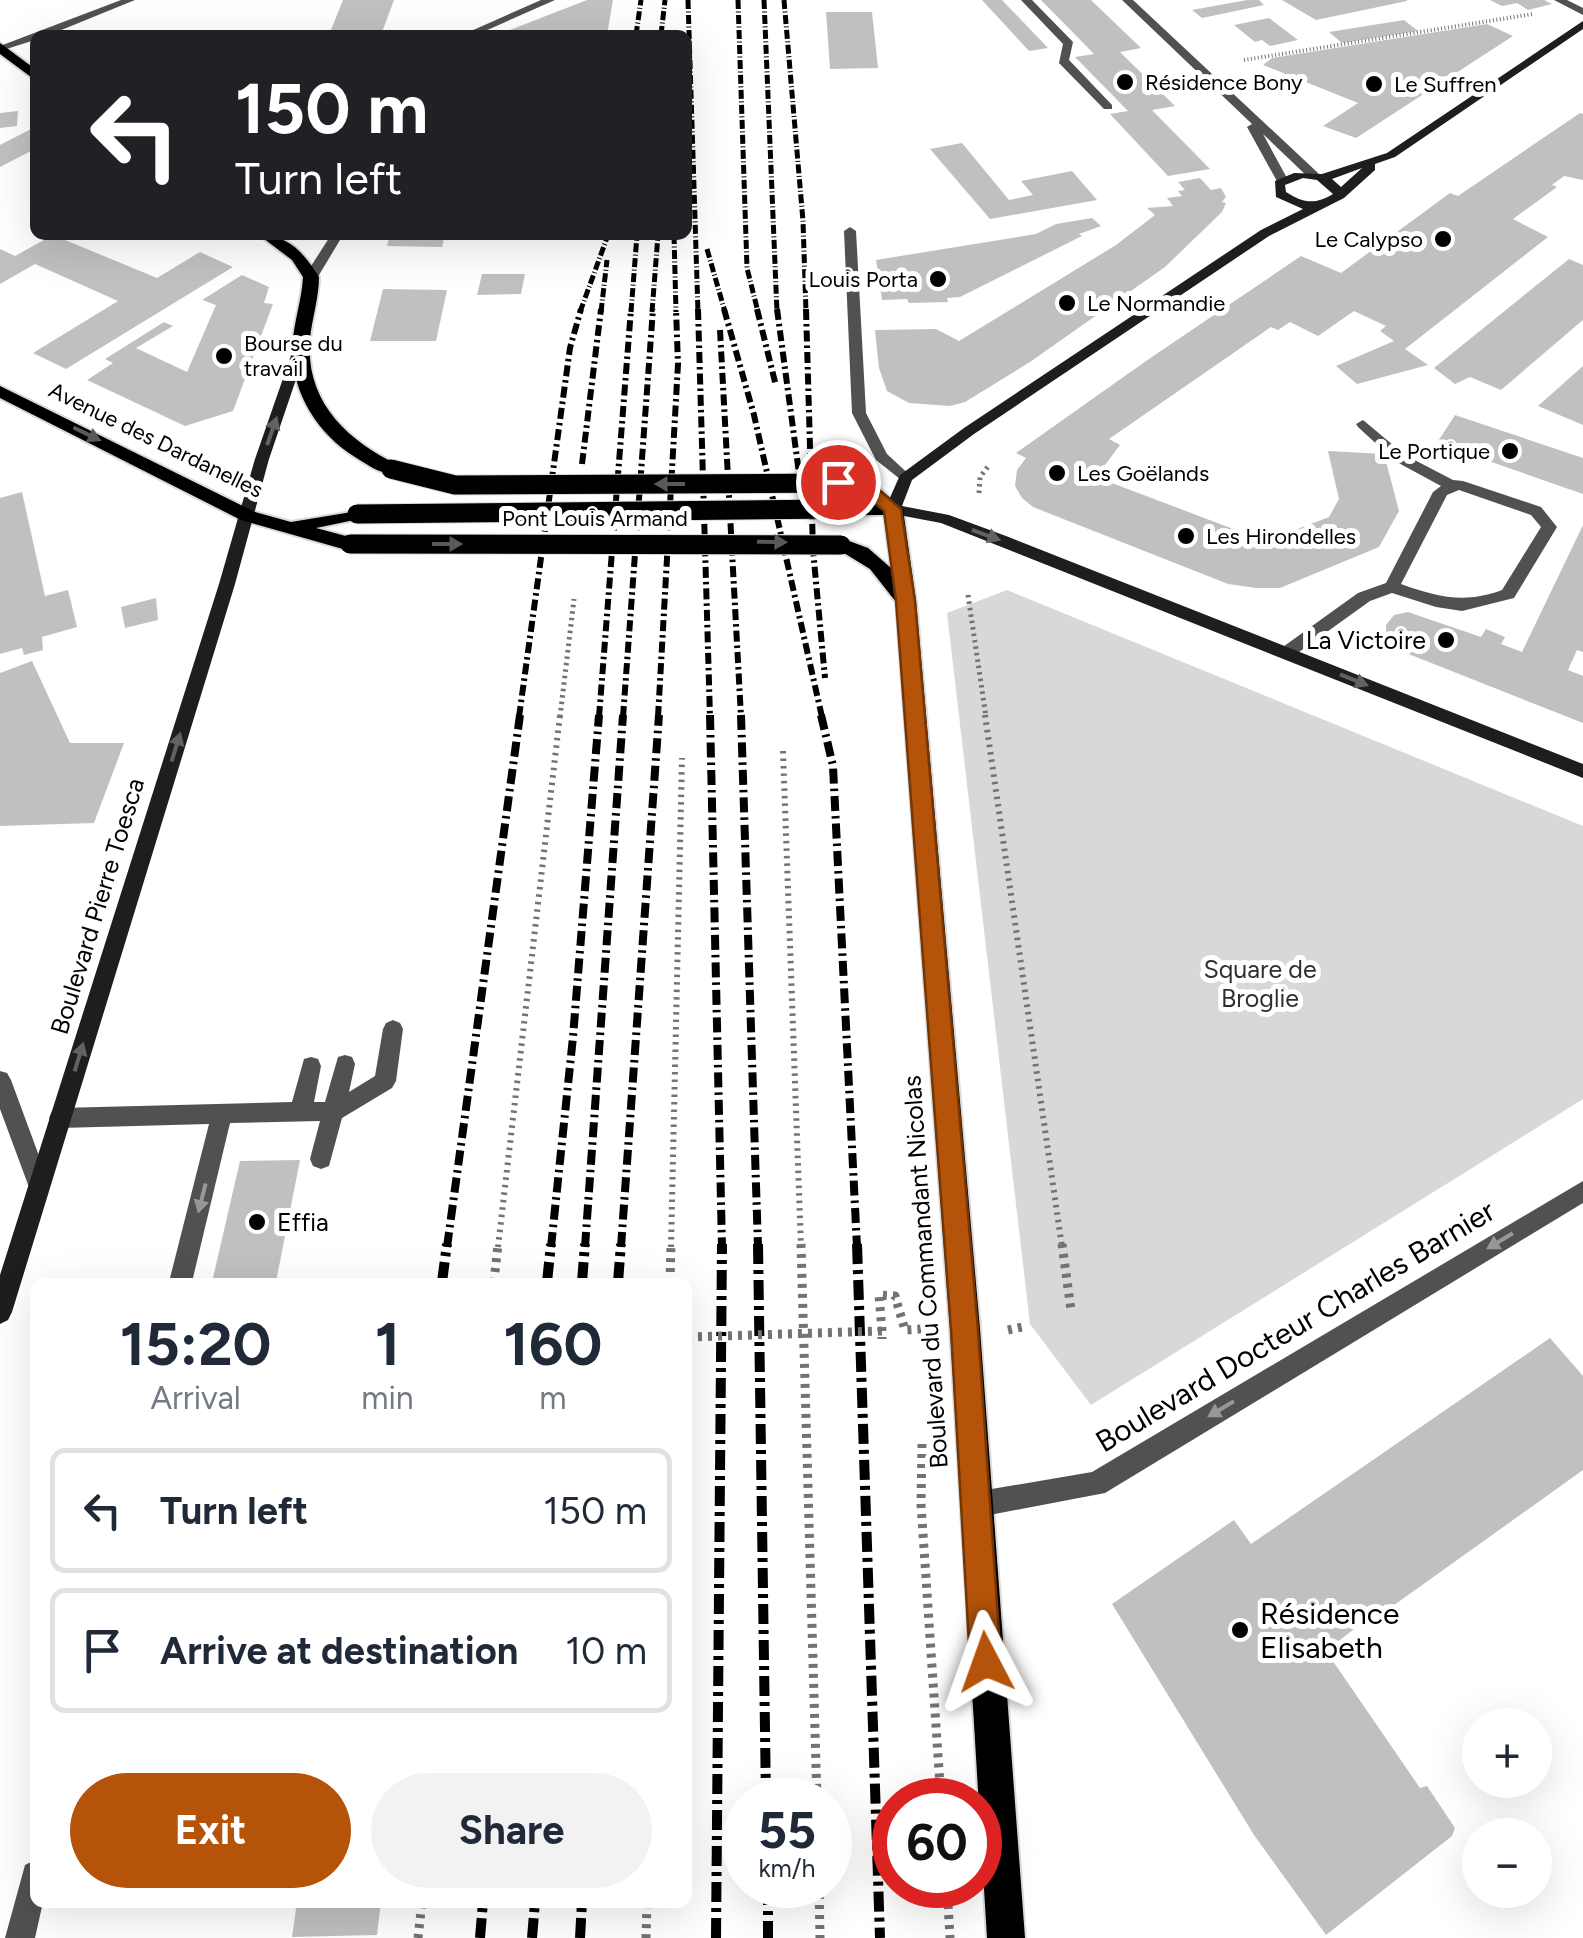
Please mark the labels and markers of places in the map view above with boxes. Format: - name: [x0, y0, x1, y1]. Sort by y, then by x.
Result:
- place label: Résidence Bony: [1145, 69, 1303, 96]
- marker: Résidence Bony: [1114, 71, 1136, 93]
- place label: Le Suffren: [1394, 71, 1497, 98]
- marker: Le Suffren: [1363, 73, 1385, 95]
- place label: Le Calypso: [1315, 226, 1423, 253]
- marker: Le Calypso: [1432, 228, 1454, 250]
- place label: Louis Porta: [809, 266, 918, 293]
- marker: Louis Porta: [927, 268, 949, 290]
- place label: Le Normandie: [1087, 290, 1225, 317]
- marker: Le Normandie: [1056, 292, 1078, 314]
- place label: Bourse du travail: [244, 330, 343, 382]
- marker: Bourse du travail: [213, 345, 235, 367]
- place label: Le Portique: [1378, 438, 1490, 465]
- pin: [796, 440, 881, 525]
- marker: Le Portique: [1499, 440, 1521, 462]
- place label: Les Goëlands: [1077, 460, 1209, 487]
- marker: Les Goëlands: [1046, 462, 1068, 484]
- place label: Les Hirondelles: [1206, 523, 1356, 550]
- marker: Les Hirondelles: [1175, 525, 1197, 547]
- place label: La Victoire: [1306, 625, 1426, 655]
- marker: La Victoire: [1435, 629, 1457, 651]
- place label: Effia: [277, 1207, 329, 1237]
- marker: Effia: [246, 1211, 268, 1233]
- place label: Résidence Elisabeth: [1260, 1595, 1399, 1666]
- marker: Résidence Elisabeth: [1229, 1619, 1251, 1641]

